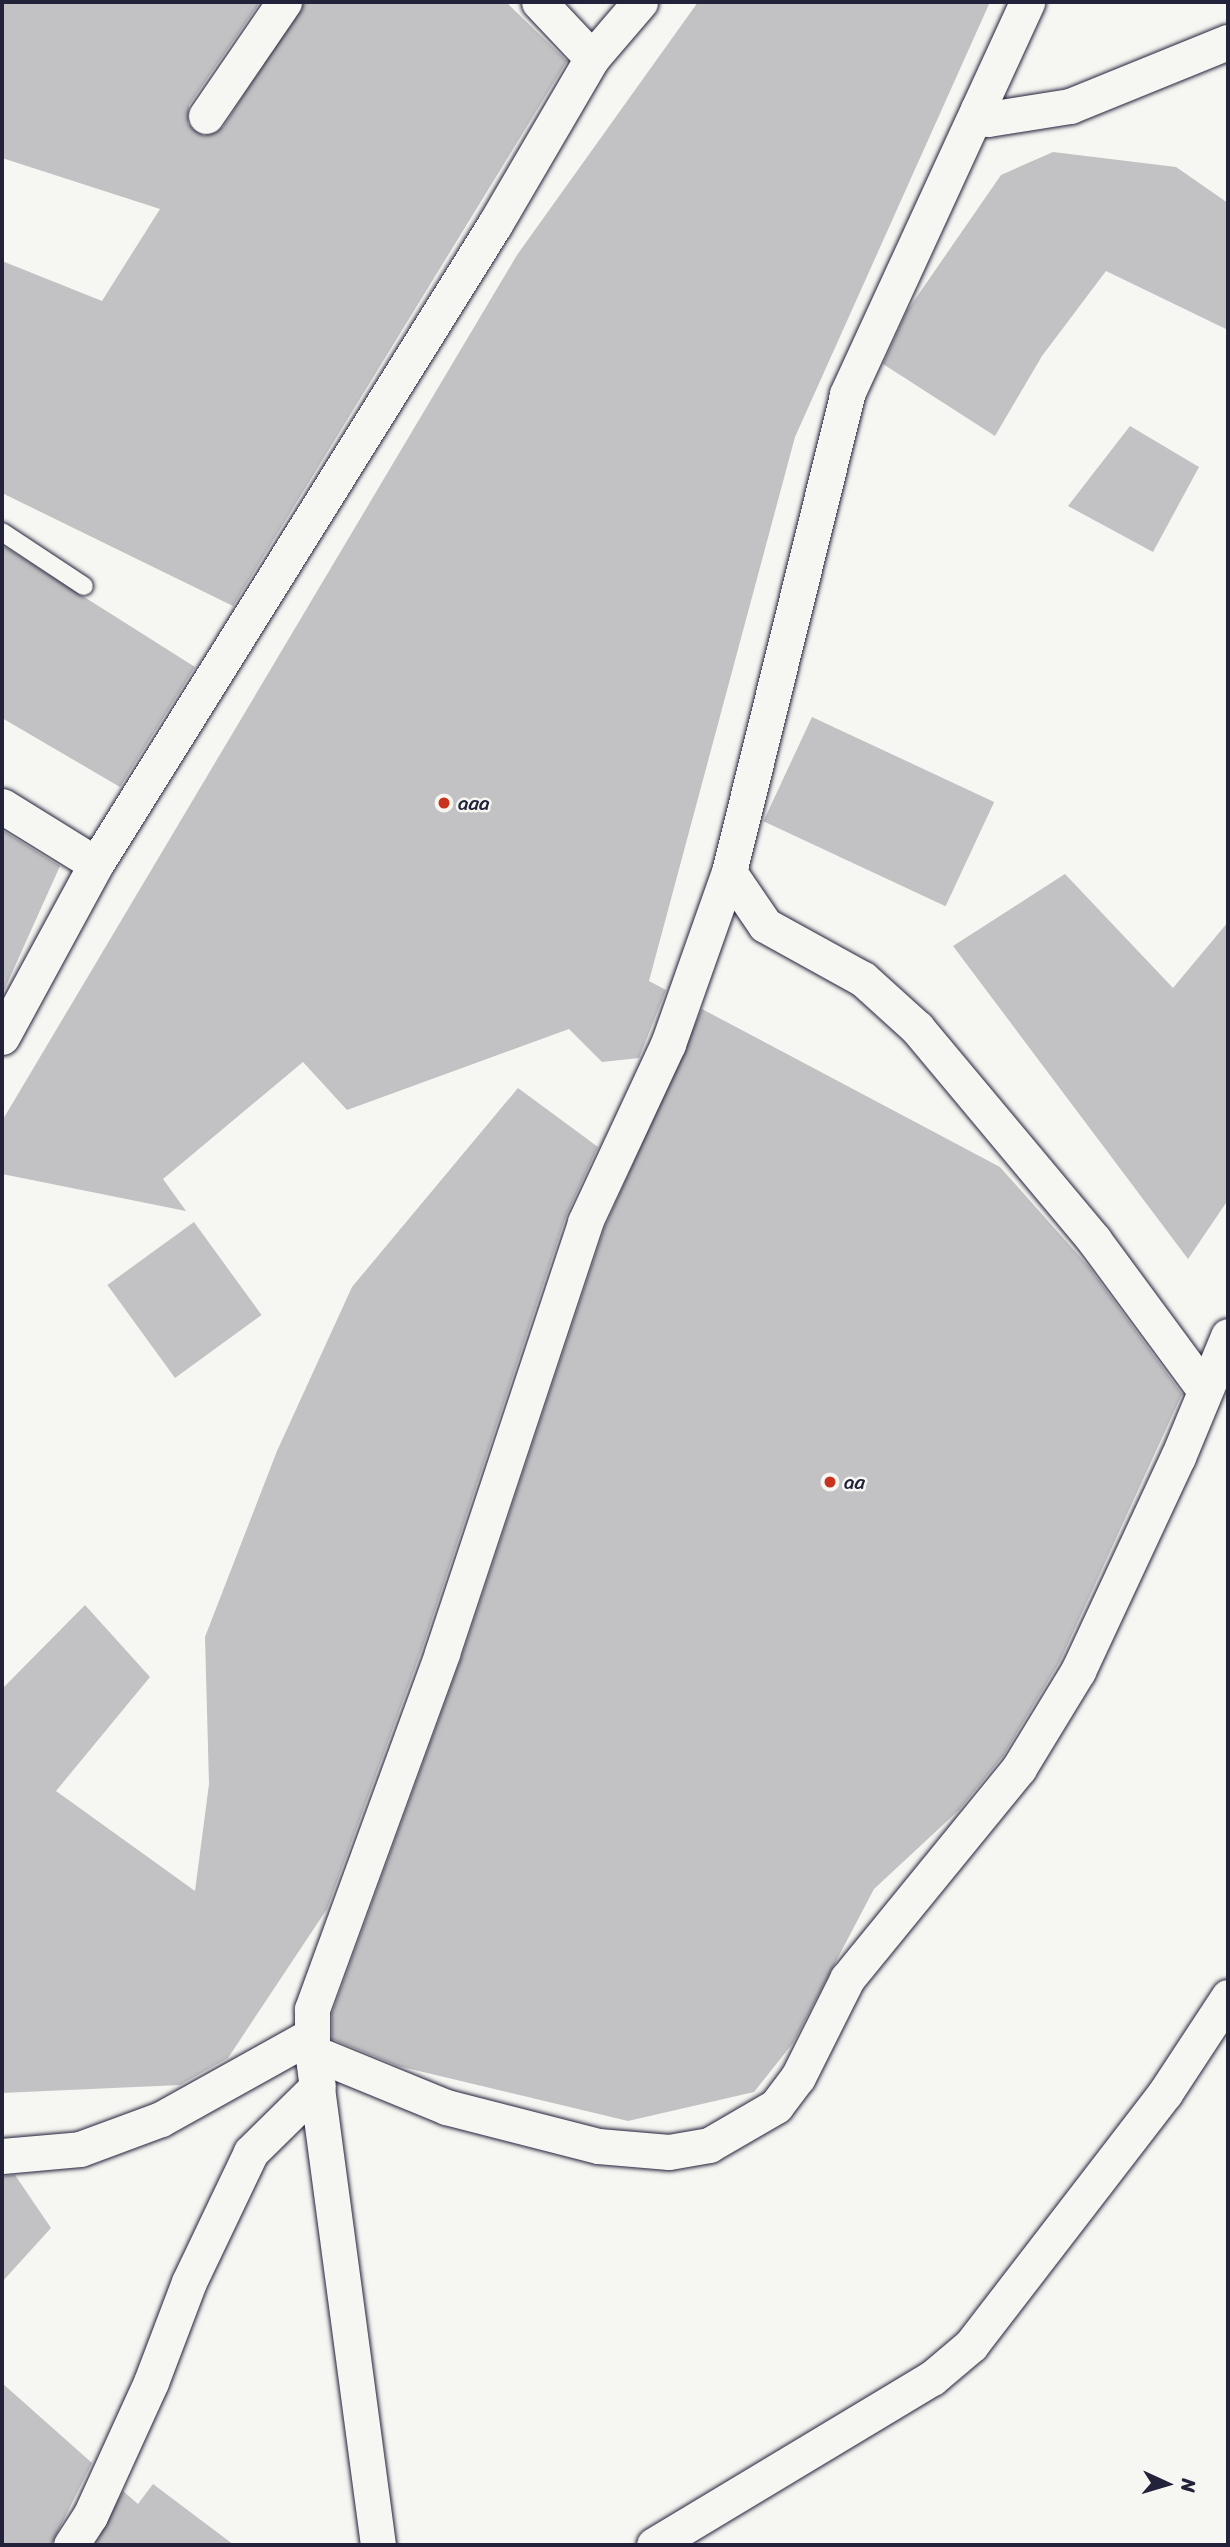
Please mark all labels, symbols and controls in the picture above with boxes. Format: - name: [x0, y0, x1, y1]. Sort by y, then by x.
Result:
- place label: aaa: [458, 790, 490, 816]
- marker: aaa: [436, 795, 452, 811]
- place label: aa: [844, 1469, 865, 1495]
- marker: aa: [822, 1474, 838, 1490]
- north arrow: [1132, 2449, 1202, 2519]
- text: N: [1172, 2478, 1205, 2493]

